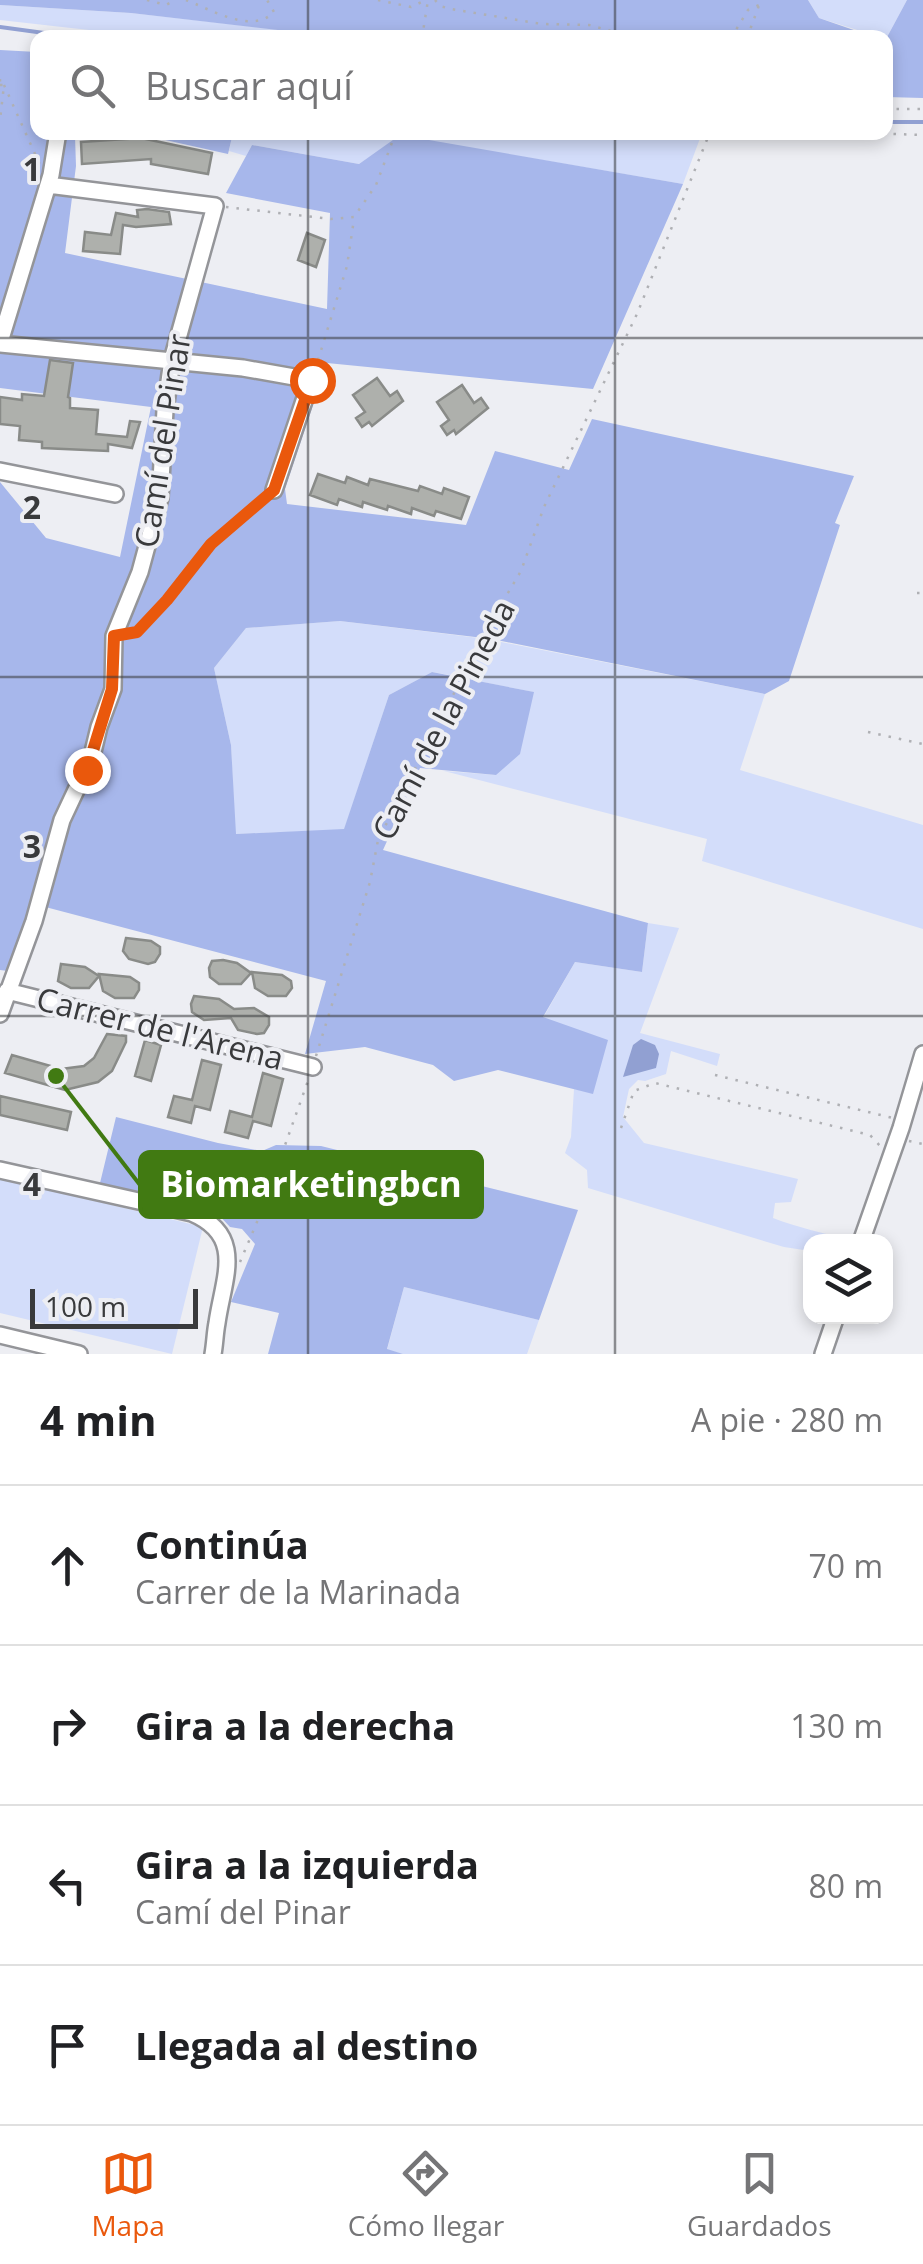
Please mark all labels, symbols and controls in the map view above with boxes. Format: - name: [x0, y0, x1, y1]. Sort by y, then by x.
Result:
- search box: [30, 30, 893, 140]
- icon: search: [65, 58, 120, 113]
- text: Buscar aquí: [145, 59, 353, 111]
- text: 1: [23, 147, 41, 190]
- street label: Camí del Pinar: [123, 331, 200, 551]
- route start: [290, 358, 336, 404]
- text: 2: [23, 485, 41, 528]
- street label: Camí de la Pineda: [361, 592, 524, 847]
- route end: [65, 748, 111, 794]
- text: 3: [23, 824, 41, 867]
- street label: Carrer de l'Arena: [32, 976, 288, 1079]
- callout: Biomarketingbcn: [140, 1152, 482, 1217]
- text: Biomarketingbcn: [160, 1160, 462, 1207]
- text: 4: [23, 1162, 41, 1205]
- map controls: [803, 1234, 893, 1324]
- button: layers: [803, 1234, 893, 1324]
- scale bar: [30, 1284, 198, 1328]
- text: 100 m: [45, 1287, 126, 1325]
- text: 4 min: [40, 1391, 157, 1448]
- text: A pie · 280 m: [691, 1398, 883, 1441]
- text: Continúa: [135, 1518, 309, 1570]
- icon: ahead: [40, 1538, 95, 1593]
- text: 70 m: [808, 1544, 883, 1587]
- text: Carrer de la Marinada: [135, 1570, 461, 1613]
- icon: right: [40, 1698, 95, 1753]
- text: Gira a la derecha: [135, 1699, 455, 1751]
- text: 130 m: [790, 1704, 883, 1747]
- text: Gira a la izquierda: [135, 1838, 479, 1890]
- icon: left: [40, 1858, 95, 1913]
- text: 80 m: [808, 1864, 883, 1907]
- text: Camí del Pinar: [135, 1890, 351, 1933]
- icon: arrive: [40, 2018, 95, 2073]
- text: Llegada al destino: [135, 2019, 478, 2071]
- tab: Mapa: [91, 2146, 165, 2244]
- tab: Cómo llegar: [348, 2146, 504, 2244]
- tab: Guardados: [687, 2146, 832, 2244]

